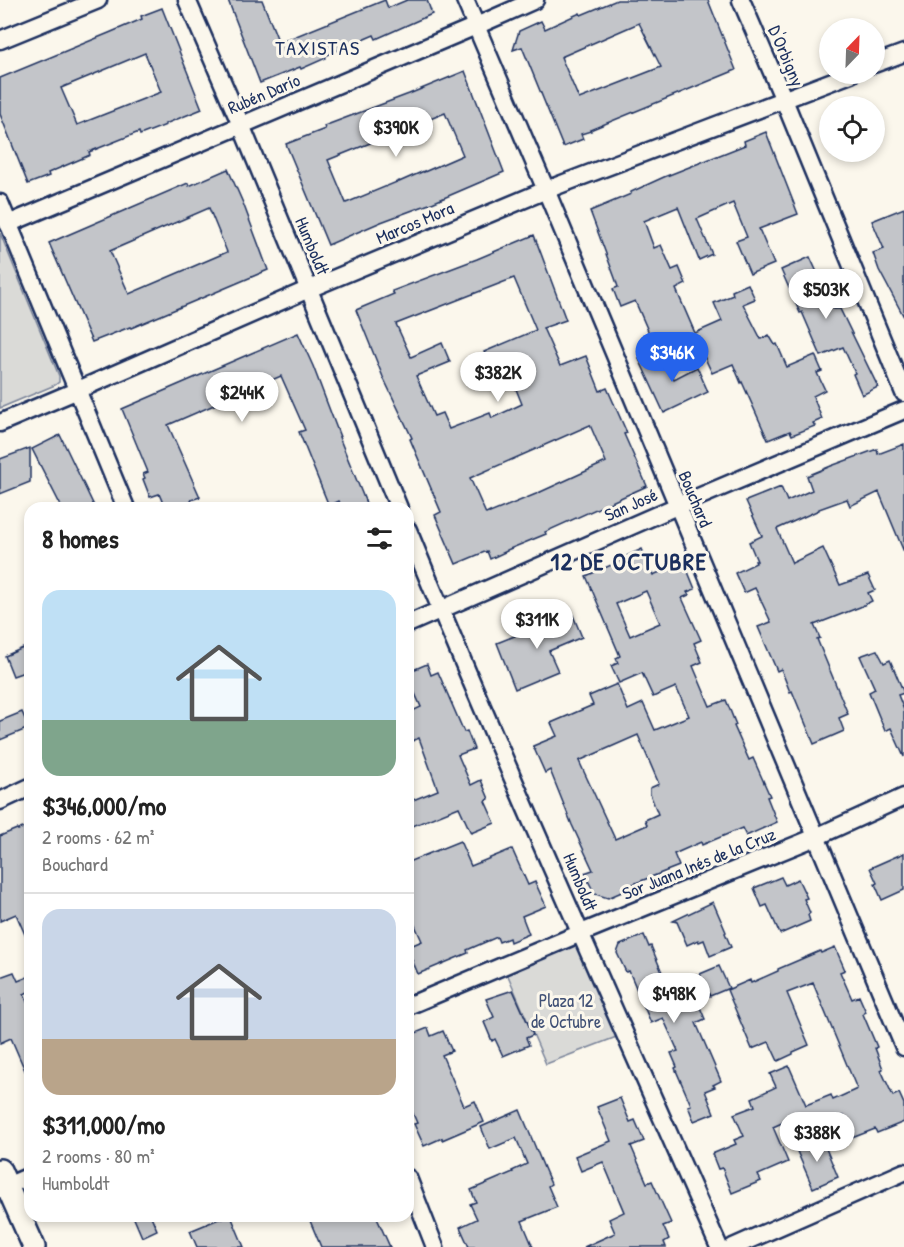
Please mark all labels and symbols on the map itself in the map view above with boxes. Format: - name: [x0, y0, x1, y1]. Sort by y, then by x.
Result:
- north arrow: [819, 18, 885, 84]
- street label: D'Orbigny: [763, 22, 811, 90]
- district label: TAXISTAS: [275, 34, 361, 61]
- street label: Rubén Darío: [224, 67, 304, 120]
- pin: $390K: [354, 107, 438, 158]
- street label: Marcos Mora: [372, 195, 457, 250]
- street label: Humboldt: [289, 213, 336, 279]
- pin: $503K: [784, 269, 868, 320]
- pin: $346K: [630, 332, 714, 383]
- pin: $382K: [456, 352, 540, 403]
- pin: $244K: [200, 372, 284, 423]
- street label: Bouchard: [672, 467, 719, 531]
- street label: San José: [600, 482, 661, 527]
- district label: 12 DE OCTUBRE: [550, 545, 708, 577]
- pin: $311K: [495, 599, 579, 650]
- street label: Sor Juana Inés de la Cruz: [618, 821, 780, 906]
- street label: Humboldt: [557, 849, 604, 915]
- pin: $498K: [632, 973, 716, 1024]
- park label: Plaza 12 de Octubre: [531, 988, 601, 1034]
- pin: $388K: [775, 1112, 859, 1163]

